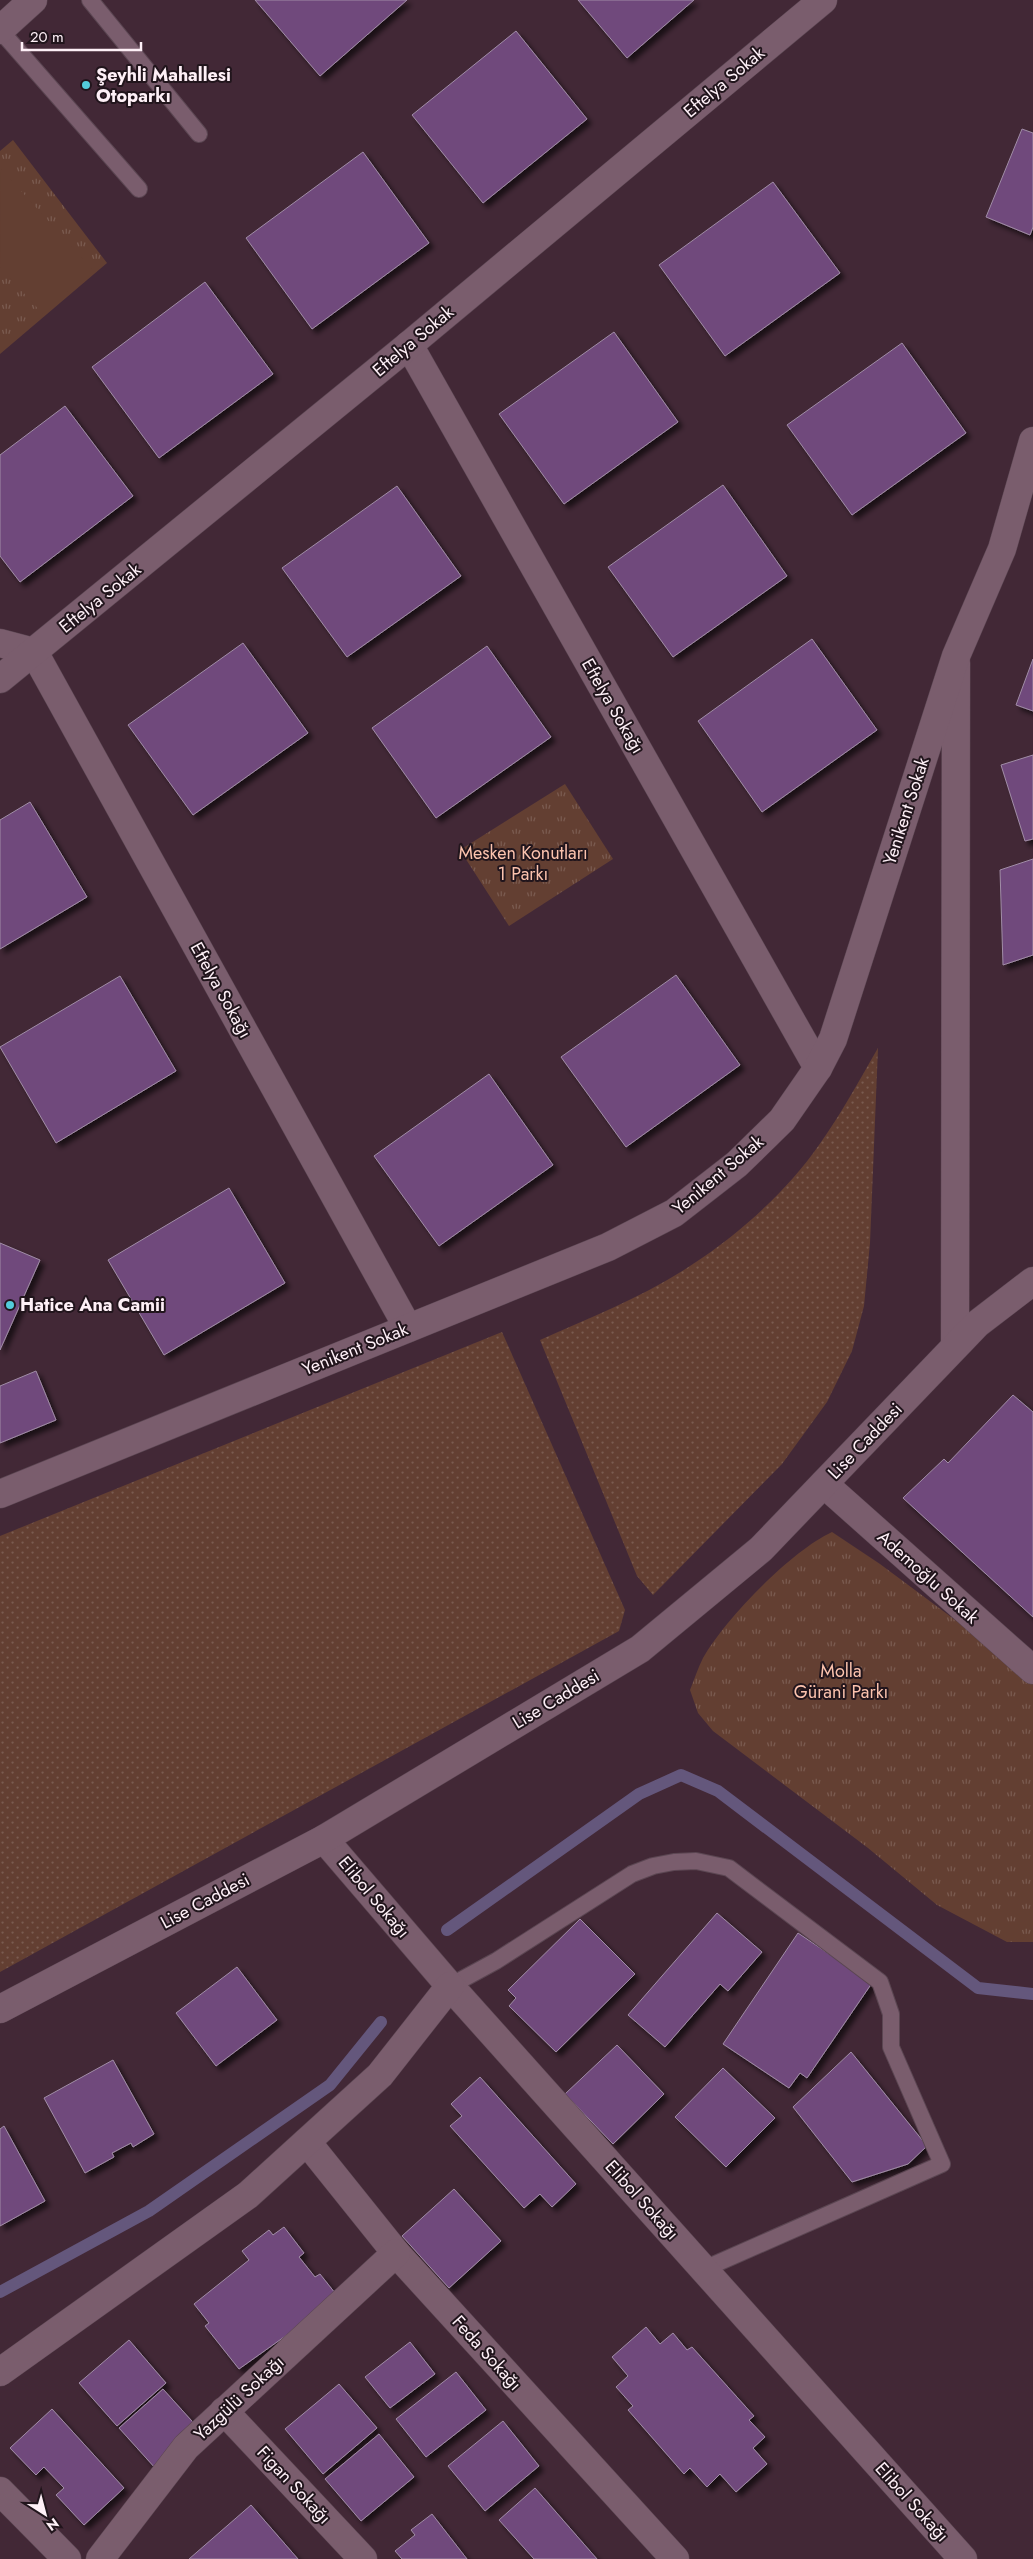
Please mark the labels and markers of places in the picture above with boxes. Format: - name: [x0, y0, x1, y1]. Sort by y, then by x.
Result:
- place label: Şeyhli Mahallesi Otoparkı: [96, 62, 231, 109]
- marker: Şeyhli Mahallesi Otoparkı: [80, 79, 92, 91]
- place label: Hatice Ana Camii: [20, 1292, 165, 1318]
- marker: Hatice Ana Camii: [4, 1299, 16, 1311]

